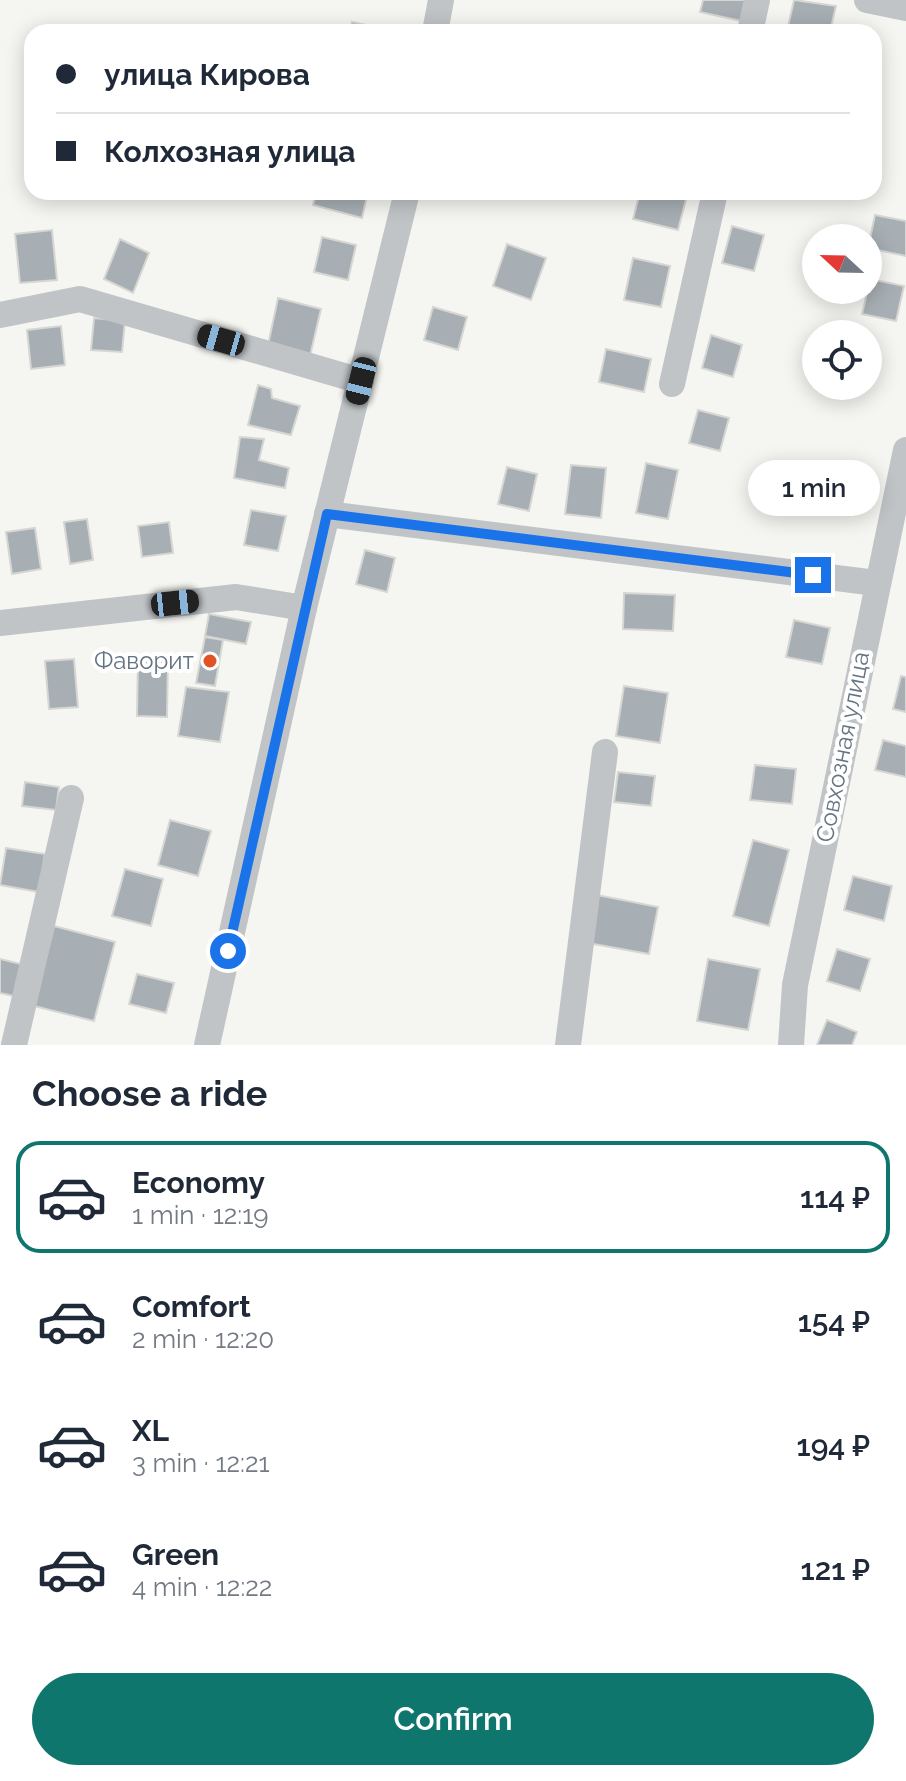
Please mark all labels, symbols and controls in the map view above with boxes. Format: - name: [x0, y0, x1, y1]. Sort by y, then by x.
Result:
- text: улица Кирова: [104, 57, 310, 92]
- text: Колхозная улица: [104, 134, 356, 169]
- north arrow: [802, 224, 882, 304]
- map controls: [802, 224, 882, 400]
- button: locate: [802, 320, 882, 400]
- car: [195, 322, 247, 358]
- car: [344, 355, 378, 407]
- callout: 1 min: [747, 459, 879, 515]
- text: 1 min: [782, 473, 846, 503]
- route end: [795, 557, 831, 593]
- car: [150, 589, 200, 617]
- place label: Фаворит: [94, 646, 195, 675]
- street label: Совхозная улица: [810, 649, 875, 845]
- marker: Фаворит: [201, 652, 219, 670]
- route start: [210, 933, 246, 969]
- text: Choose a ride: [32, 1072, 267, 1114]
- icon: car: [36, 1161, 108, 1233]
- text: Economy: [132, 1165, 265, 1200]
- text: 114 ₽: [800, 1180, 870, 1215]
- text: 1 min · 12:19: [132, 1200, 269, 1230]
- icon: car: [36, 1285, 108, 1357]
- text: Comfort: [132, 1289, 251, 1324]
- text: 154 ₽: [798, 1304, 870, 1339]
- text: 2 min · 12:20: [132, 1324, 274, 1354]
- icon: car: [36, 1409, 108, 1481]
- text: XL: [132, 1413, 169, 1448]
- text: 194 ₽: [797, 1428, 870, 1463]
- text: 3 min · 12:21: [132, 1448, 270, 1478]
- icon: car: [36, 1533, 108, 1605]
- text: Green: [132, 1537, 219, 1572]
- text: 121 ₽: [801, 1552, 870, 1587]
- text: 4 min · 12:22: [132, 1572, 272, 1602]
- button: Confirm: [32, 1673, 874, 1765]

